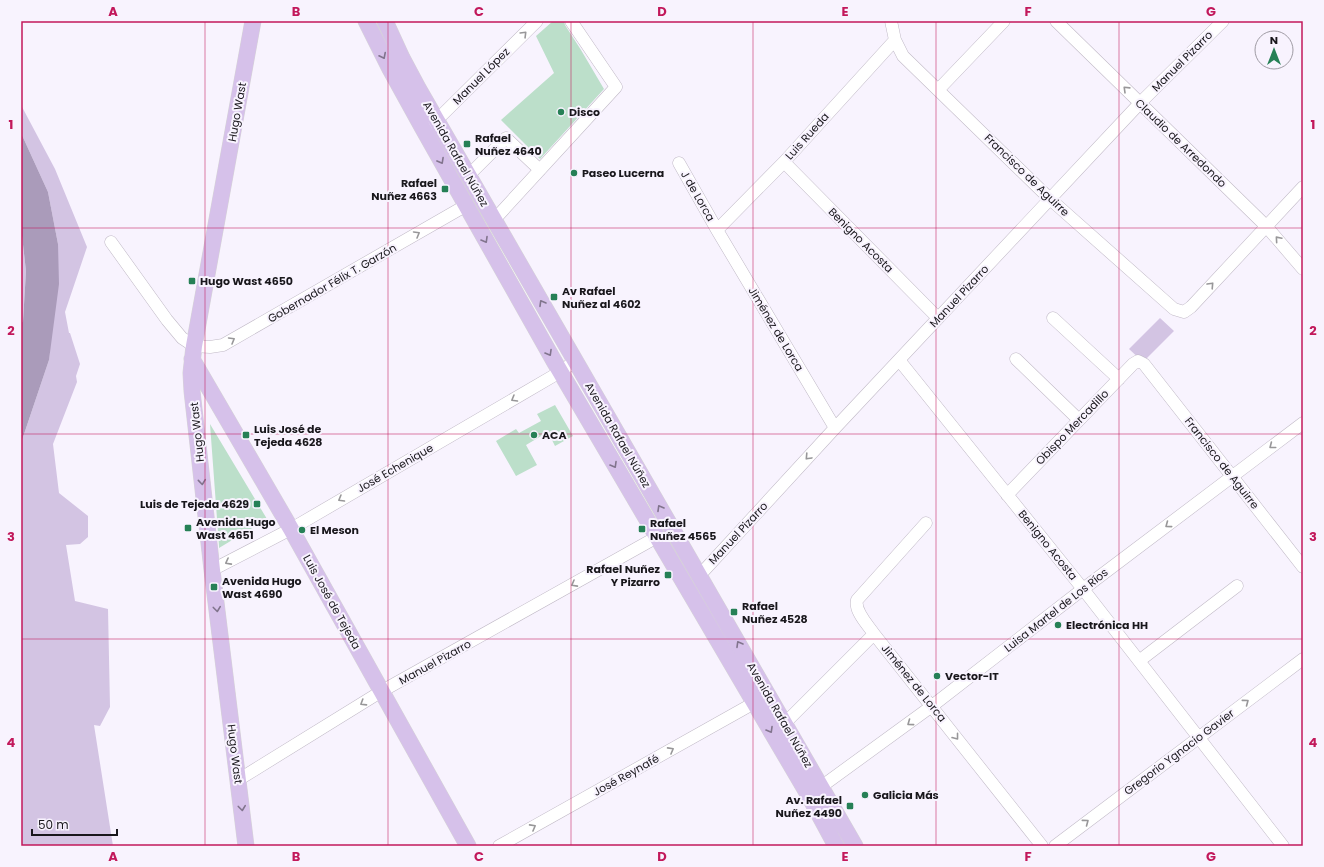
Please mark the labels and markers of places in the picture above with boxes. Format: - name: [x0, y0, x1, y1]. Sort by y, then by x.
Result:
- place label: Disco: [569, 104, 600, 120]
- marker: Disco: [556, 107, 566, 117]
- place label: Rafael Nuñez 4640: [475, 130, 542, 159]
- marker: Rafael Nuñez 4640: [462, 139, 472, 149]
- place label: Paseo Lucerna: [582, 165, 664, 181]
- marker: Paseo Lucerna: [569, 168, 579, 178]
- place label: Rafael Nuñez 4663: [371, 175, 437, 204]
- marker: Rafael Nuñez 4663: [440, 184, 450, 194]
- place label: Hugo Wast 4650: [200, 273, 293, 289]
- marker: Hugo Wast 4650: [187, 276, 197, 286]
- place label: Av Rafael Nuñez al 4602: [562, 283, 641, 312]
- marker: Av Rafael Nuñez al 4602: [549, 292, 559, 302]
- place label: Luis José de Tejeda 4628: [254, 421, 322, 450]
- place label: ACA: [542, 427, 567, 443]
- marker: Luis José de Tejeda 4628: [241, 430, 251, 440]
- marker: ACA: [529, 430, 539, 440]
- place label: Luis de Tejeda 4629: [140, 496, 249, 512]
- marker: Luis de Tejeda 4629: [252, 499, 262, 509]
- place label: Avenida Hugo Wast 4651: [196, 514, 276, 543]
- place label: Rafael Nuñez 4565: [650, 515, 716, 544]
- place label: El Meson: [310, 522, 359, 538]
- marker: Avenida Hugo Wast 4651: [183, 523, 193, 533]
- marker: Rafael Nuñez 4565: [637, 524, 647, 534]
- marker: El Meson: [297, 525, 307, 535]
- place label: Rafael Nuñez Y Pizarro: [586, 561, 661, 590]
- marker: Rafael Nuñez Y Pizarro: [663, 570, 673, 580]
- place label: Avenida Hugo Wast 4690: [222, 573, 302, 602]
- marker: Avenida Hugo Wast 4690: [209, 582, 219, 592]
- place label: Rafael Nuñez 4528: [742, 598, 808, 627]
- marker: Rafael Nuñez 4528: [729, 607, 739, 617]
- place label: Electrónica HH: [1066, 617, 1148, 633]
- marker: Electrónica HH: [1053, 620, 1063, 630]
- place label: Vector-IT: [945, 668, 999, 684]
- marker: Vector-IT: [932, 671, 942, 681]
- place label: Galicia Más: [873, 787, 939, 803]
- marker: Galicia Más: [860, 790, 870, 800]
- place label: Av. Rafael Nuñez 4490: [776, 792, 842, 821]
- marker: Av. Rafael Nuñez 4490: [845, 801, 855, 811]

